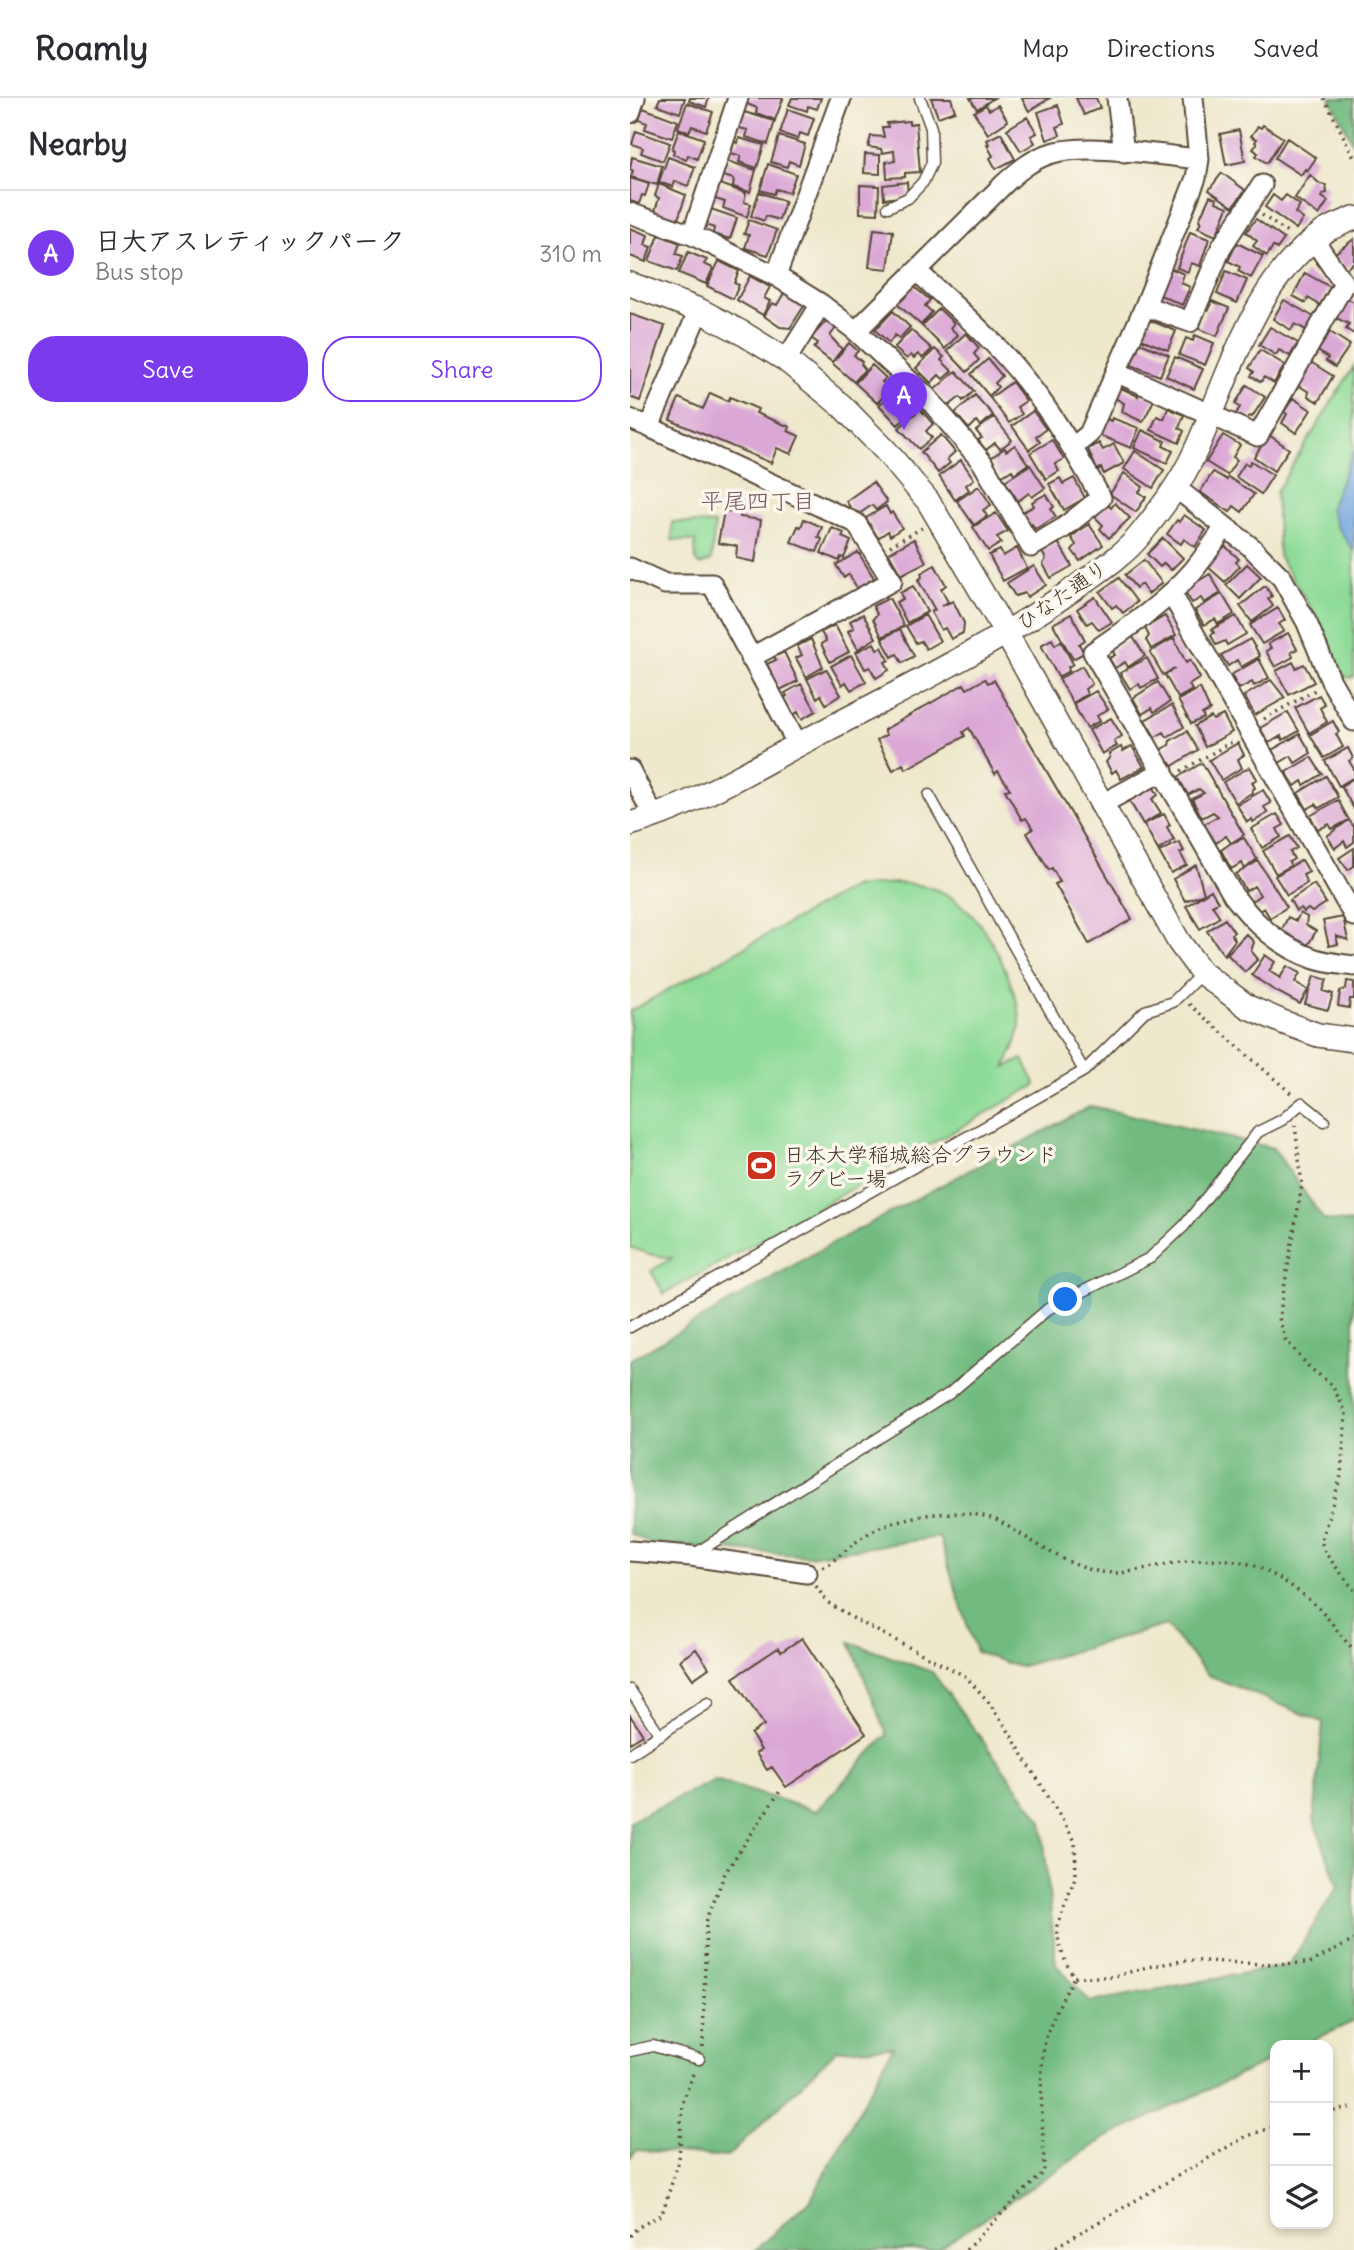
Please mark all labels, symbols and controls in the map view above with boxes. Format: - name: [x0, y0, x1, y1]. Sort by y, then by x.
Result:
- text: Roamly: [35, 27, 148, 69]
- text: Map: [1022, 33, 1069, 63]
- text: Directions: [1107, 33, 1215, 63]
- text: Saved: [1253, 33, 1319, 63]
- text: Nearby: [28, 125, 128, 163]
- text: 日大アスレティックパーク: [95, 224, 405, 257]
- text: A: [44, 239, 58, 268]
- text: 310 m: [539, 239, 602, 268]
- text: Bus stop: [95, 257, 184, 286]
- button: Save: [28, 336, 308, 402]
- button: Share: [322, 336, 602, 402]
- pin: A: [881, 372, 927, 430]
- district label: 平尾四丁目: [701, 486, 816, 515]
- street label: ひなた通り: [1011, 554, 1113, 636]
- place label: 日本大学稲城総合グラウンド ラグビー場: [784, 1141, 1057, 1192]
- sports icon: 日本大学稲城総合グラウンド ラグビー場: [744, 1149, 778, 1183]
- your location: [1048, 1282, 1082, 1316]
- map controls: [1270, 2040, 1333, 2229]
- button: +: [1270, 2040, 1333, 2103]
- button: −: [1270, 2103, 1333, 2166]
- button: layers: [1270, 2166, 1333, 2229]

